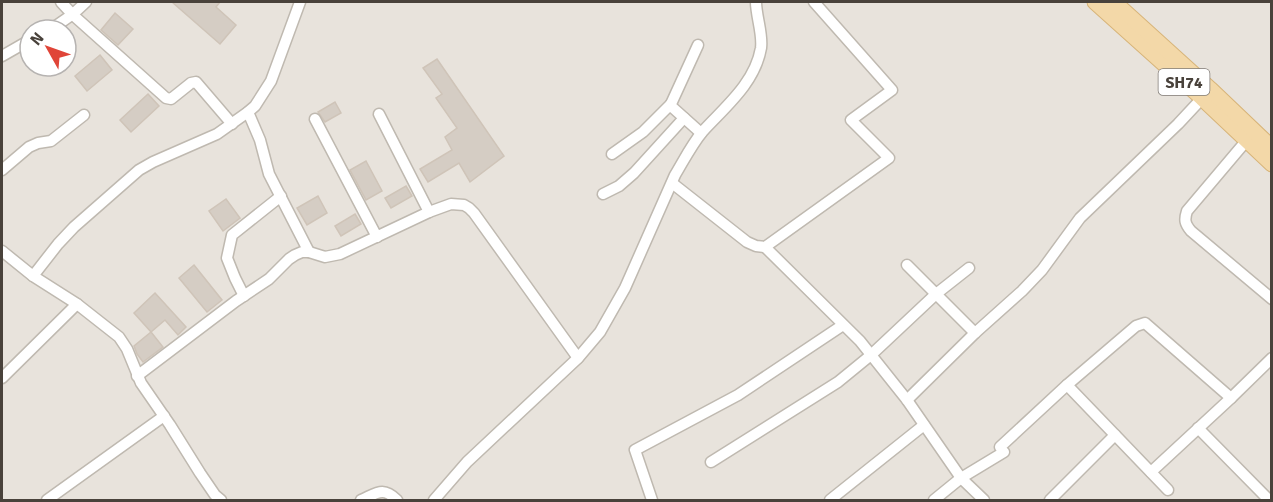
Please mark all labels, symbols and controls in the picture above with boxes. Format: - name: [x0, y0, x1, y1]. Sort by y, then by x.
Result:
- north arrow: [18, 18, 78, 78]
- text: N: [26, 28, 49, 50]
- road number: SH74: [1158, 69, 1210, 95]

